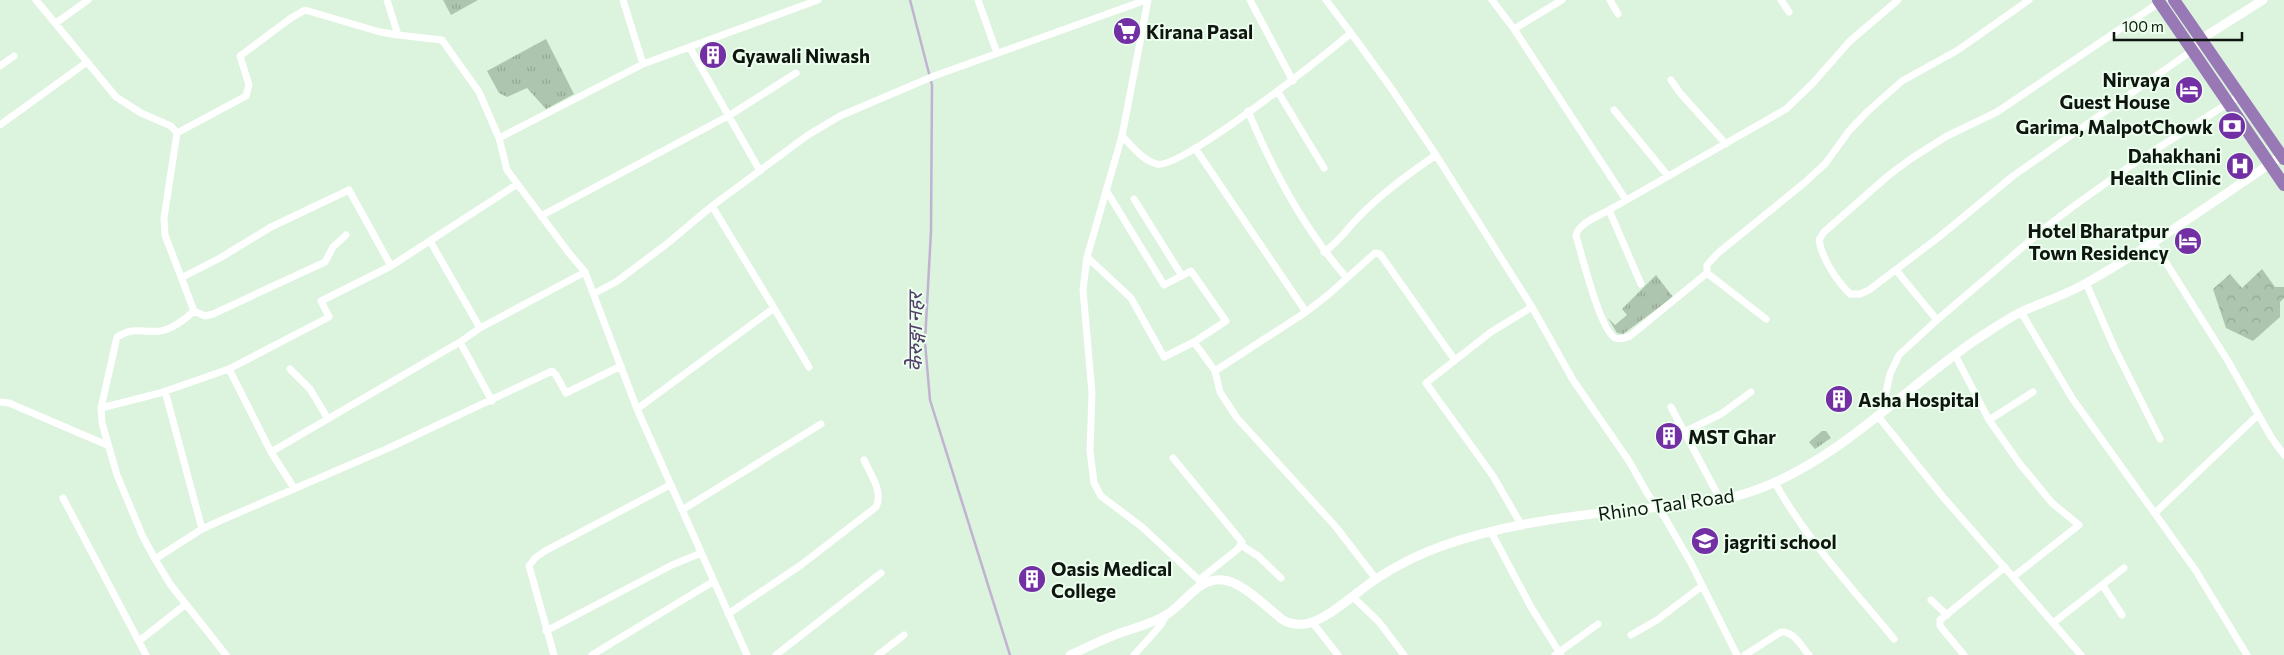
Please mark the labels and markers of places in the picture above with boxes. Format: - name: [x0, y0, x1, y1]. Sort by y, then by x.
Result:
- supermarket icon: Kirana Pasal: [1112, 16, 1142, 46]
- place label: Kirana Pasal: [1146, 20, 1253, 43]
- building icon: Gyawali Niwash: [698, 40, 728, 70]
- place label: Gyawali Niwash: [732, 44, 870, 67]
- place label: Nirvaya Guest House: [2060, 68, 2170, 113]
- hotel icon: Nirvaya Guest House: [2174, 75, 2204, 105]
- bank icon: Garima, MalpotChowk: [2217, 111, 2247, 141]
- place label: Garima, MalpotChowk: [2016, 115, 2213, 138]
- place label: Dahakhani Health Clinic: [2110, 144, 2221, 189]
- hospital icon: Dahakhani Health Clinic: [2225, 151, 2255, 181]
- place label: Hotel Bharatpur Town Residency: [2028, 219, 2170, 264]
- hotel icon: Hotel Bharatpur Town Residency: [2173, 226, 2203, 256]
- building icon: Asha Hospital: [1824, 384, 1854, 414]
- place label: Asha Hospital: [1858, 388, 1979, 411]
- building icon: MST Ghar: [1654, 421, 1684, 451]
- place label: MST Ghar: [1688, 425, 1776, 448]
- school or university icon: jagriti school: [1690, 526, 1720, 556]
- place label: jagriti school: [1723, 530, 1837, 553]
- place label: Oasis Medical College: [1051, 557, 1172, 602]
- building icon: Oasis Medical College: [1017, 564, 1047, 594]

